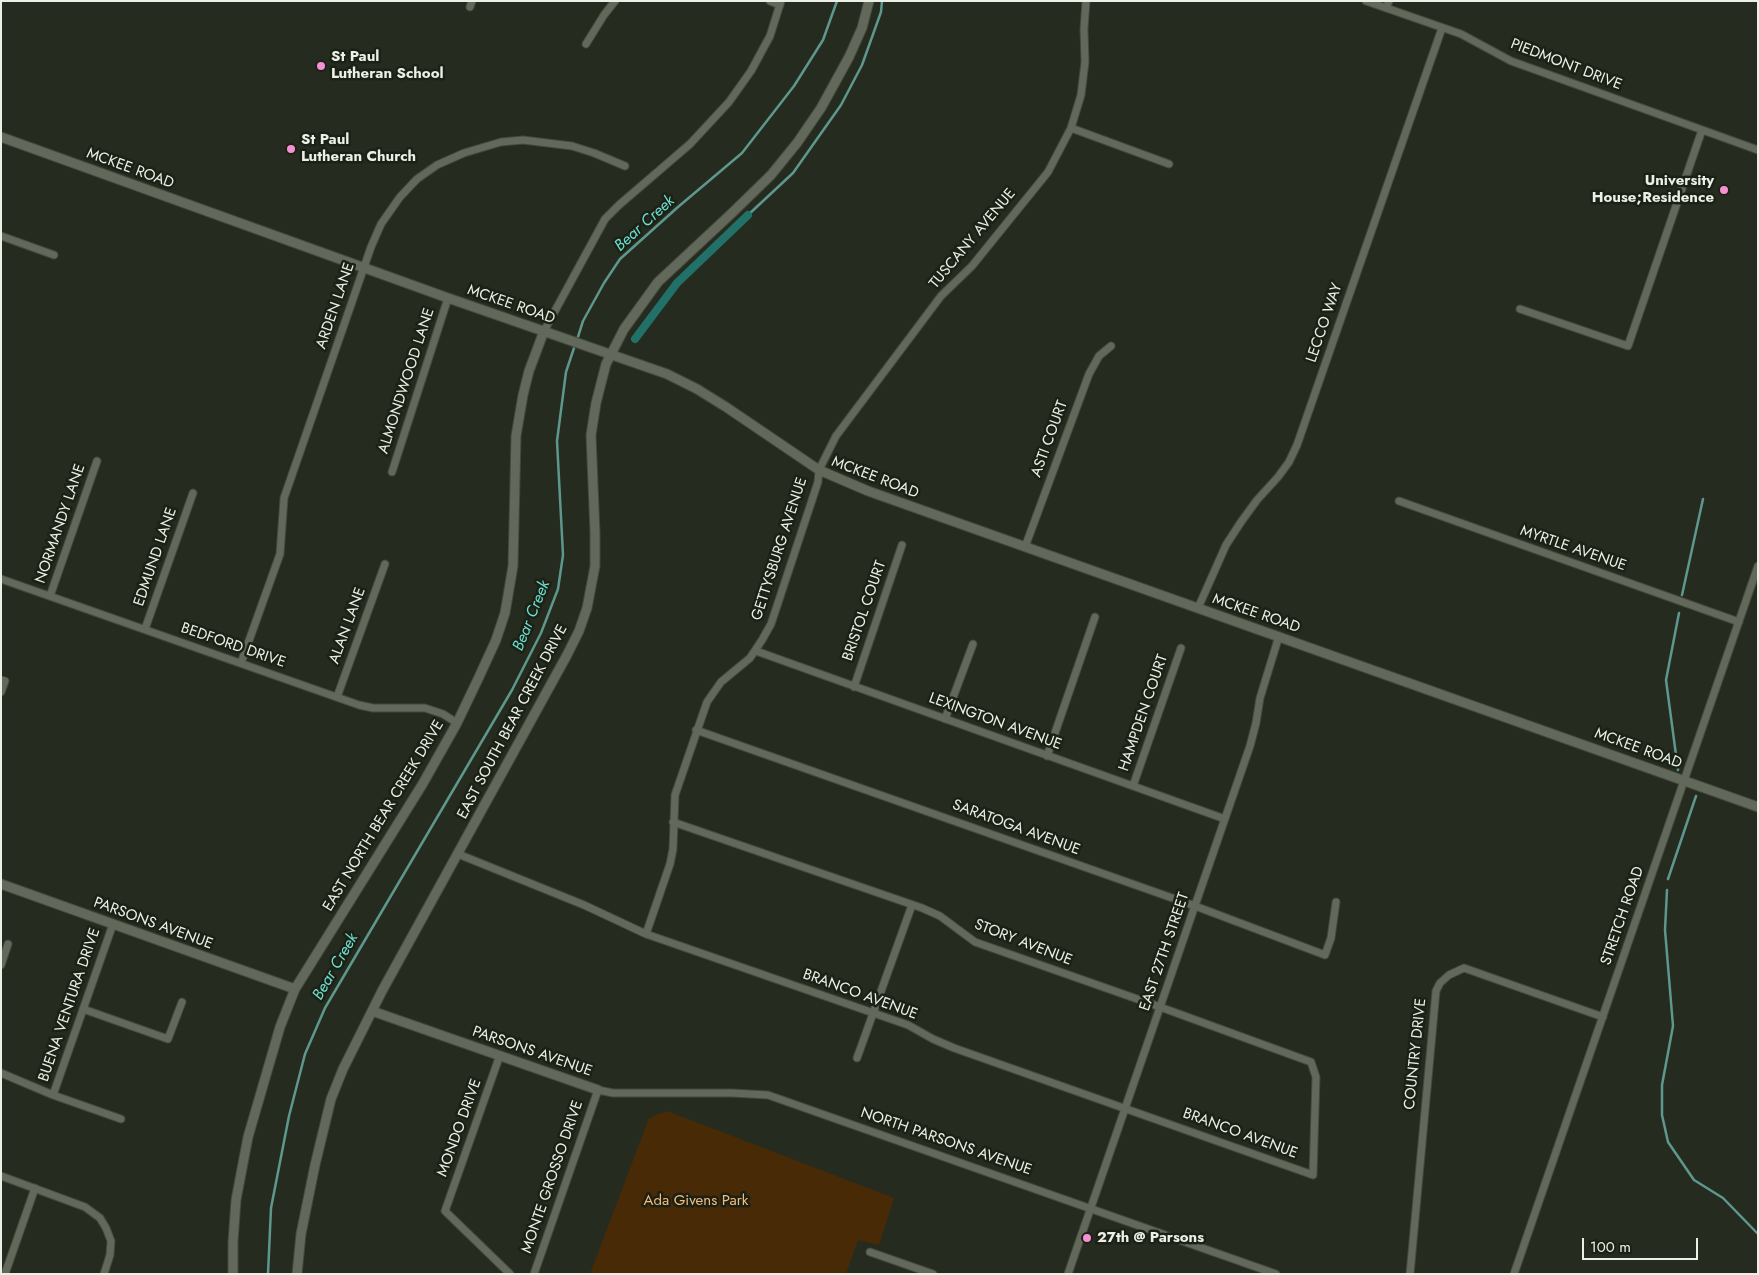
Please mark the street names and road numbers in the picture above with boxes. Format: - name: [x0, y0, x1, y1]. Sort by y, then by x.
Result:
- street label: PIEDMONT DRIVE: [1508, 35, 1624, 95]
- street label: MCKEE ROAD: [84, 145, 176, 193]
- street label: TUSCANY AVENUE: [926, 185, 1020, 293]
- street label: ARDEN LANE: [313, 261, 359, 351]
- street label: LECCO WAY: [1303, 281, 1347, 365]
- street label: MCKEE ROAD: [465, 282, 557, 328]
- street label: ALMONDWOOD LANE: [375, 306, 439, 456]
- street label: ASTI COURT: [1028, 398, 1072, 480]
- street label: MCKEE ROAD: [829, 453, 921, 503]
- street label: NORMANDY LANE: [32, 462, 90, 586]
- street label: GETTYSBURG AVENUE: [748, 475, 812, 623]
- street label: EDMUND LANE: [131, 505, 181, 609]
- street label: MYRTLE AVENUE: [1517, 522, 1629, 576]
- street label: BRISTOL COURT: [839, 558, 891, 664]
- street label: ALAN LANE: [326, 585, 370, 667]
- street label: MCKEE ROAD: [1210, 591, 1302, 637]
- street label: BEDFORD DRIVE: [178, 620, 288, 672]
- street label: EAST SOUTH BEAR CREEK DRIVE: [454, 622, 572, 822]
- street label: HAMPDEN COURT: [1116, 652, 1172, 774]
- street label: LEXINGTON AVENUE: [926, 690, 1064, 754]
- street label: EAST NORTH BEAR CREEK DRIVE: [320, 717, 448, 915]
- street label: MCKEE ROAD: [1592, 725, 1684, 773]
- street label: SARATOGA AVENUE: [950, 796, 1082, 860]
- street label: STRETCH ROAD: [1598, 864, 1648, 968]
- street label: EAST 27TH STREET: [1136, 890, 1194, 1014]
- street label: PARSONS AVENUE: [91, 894, 215, 954]
- street label: STORY AVENUE: [971, 916, 1075, 970]
- street label: BUENA VENTURA DRIVE: [35, 926, 105, 1084]
- street label: BRANCO AVENUE: [800, 966, 920, 1024]
- street label: COUNTRY DRIVE: [1401, 997, 1431, 1111]
- street label: PARSONS AVENUE: [470, 1023, 594, 1081]
- street label: MONDO DRIVE: [434, 1077, 486, 1179]
- street label: MONTE GROSSO DRIVE: [518, 1098, 588, 1256]
- street label: NORTH PARSONS AVENUE: [858, 1104, 1034, 1180]
- street label: BRANCO AVENUE: [1180, 1105, 1300, 1163]

